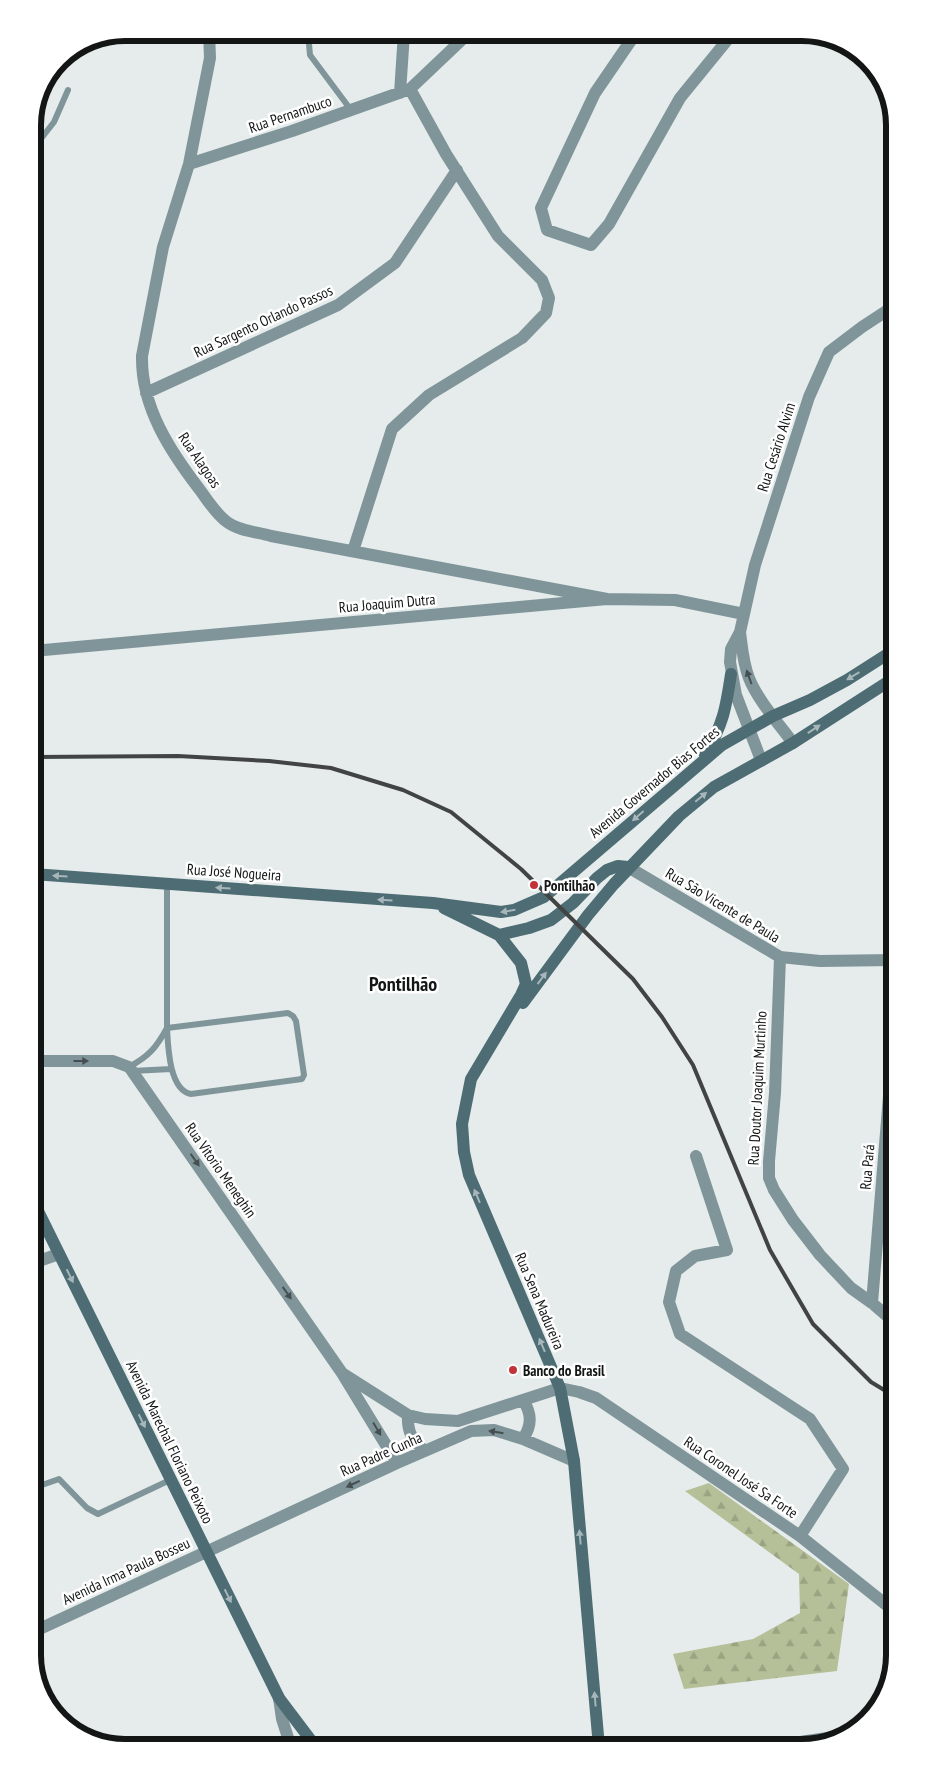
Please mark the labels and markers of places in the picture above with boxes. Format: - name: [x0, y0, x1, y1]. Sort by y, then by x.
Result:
- place label: Pontilhão: [544, 876, 595, 895]
- marker: Pontilhão: [528, 879, 540, 891]
- place label: Banco do Brasil: [523, 1361, 605, 1380]
- marker: Banco do Brasil: [507, 1364, 519, 1376]

